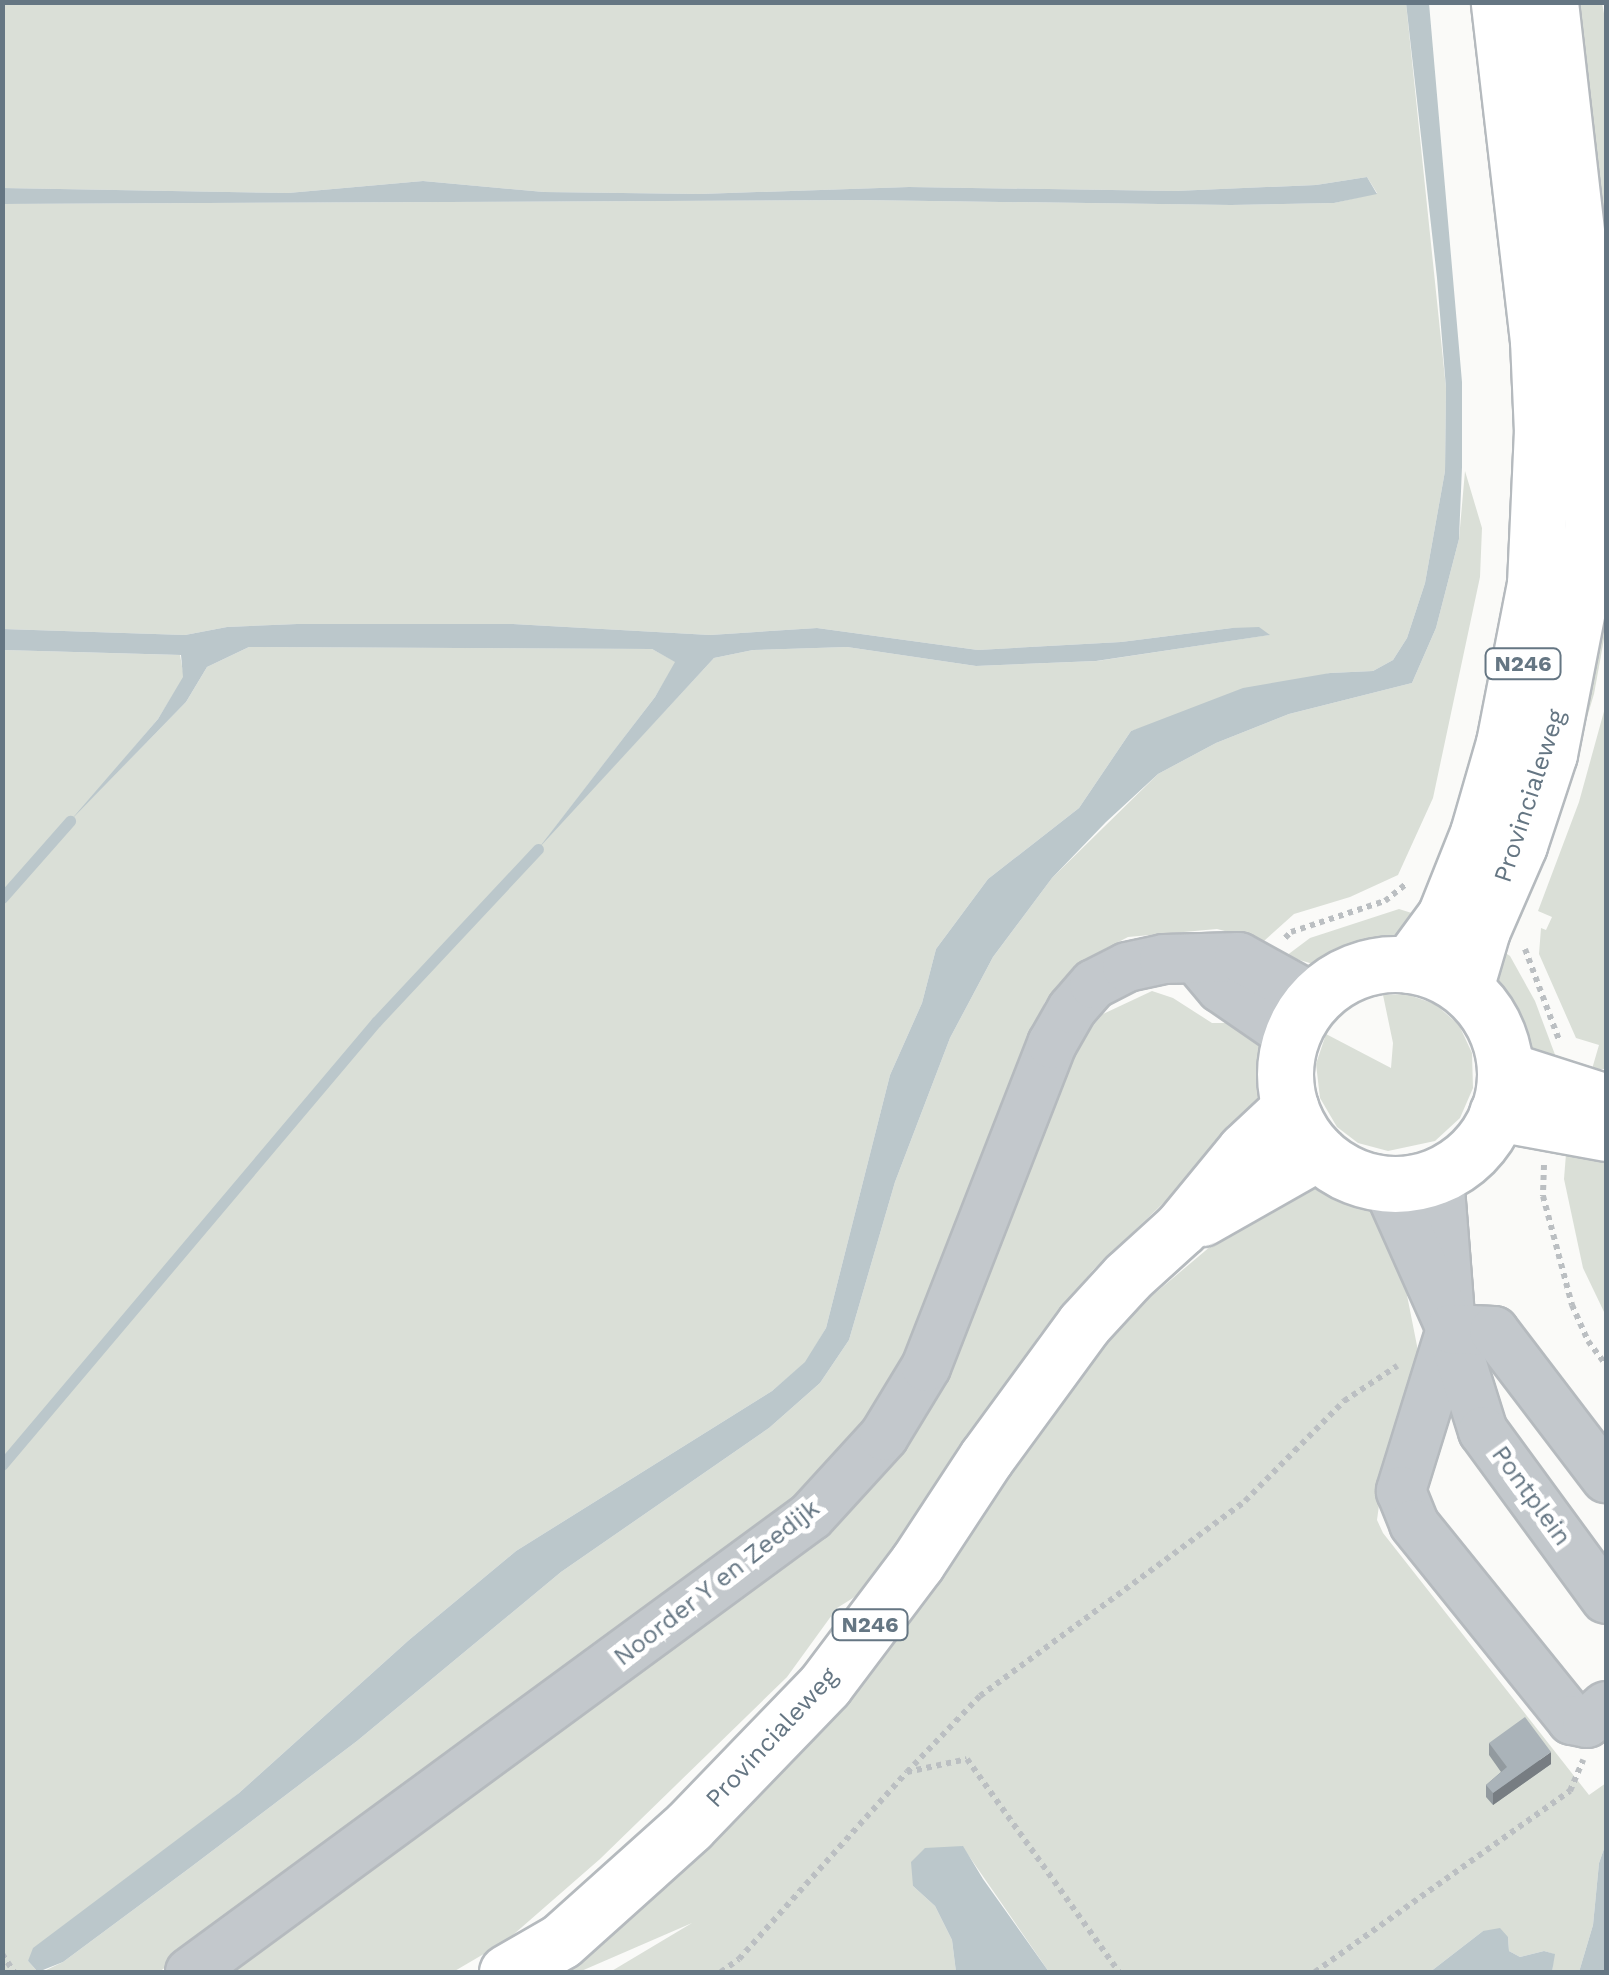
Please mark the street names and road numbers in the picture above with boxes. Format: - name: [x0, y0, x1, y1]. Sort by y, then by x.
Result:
- road number: N246: [1483, 647, 1563, 681]
- street label: Provincialeweg: [1488, 706, 1572, 886]
- street label: Pontplein: [1485, 1440, 1577, 1552]
- street label: Noorder Y en Zeedijk: [607, 1493, 827, 1673]
- road number: N246: [830, 1608, 910, 1642]
- street label: Provincialeweg: [700, 1662, 844, 1814]

